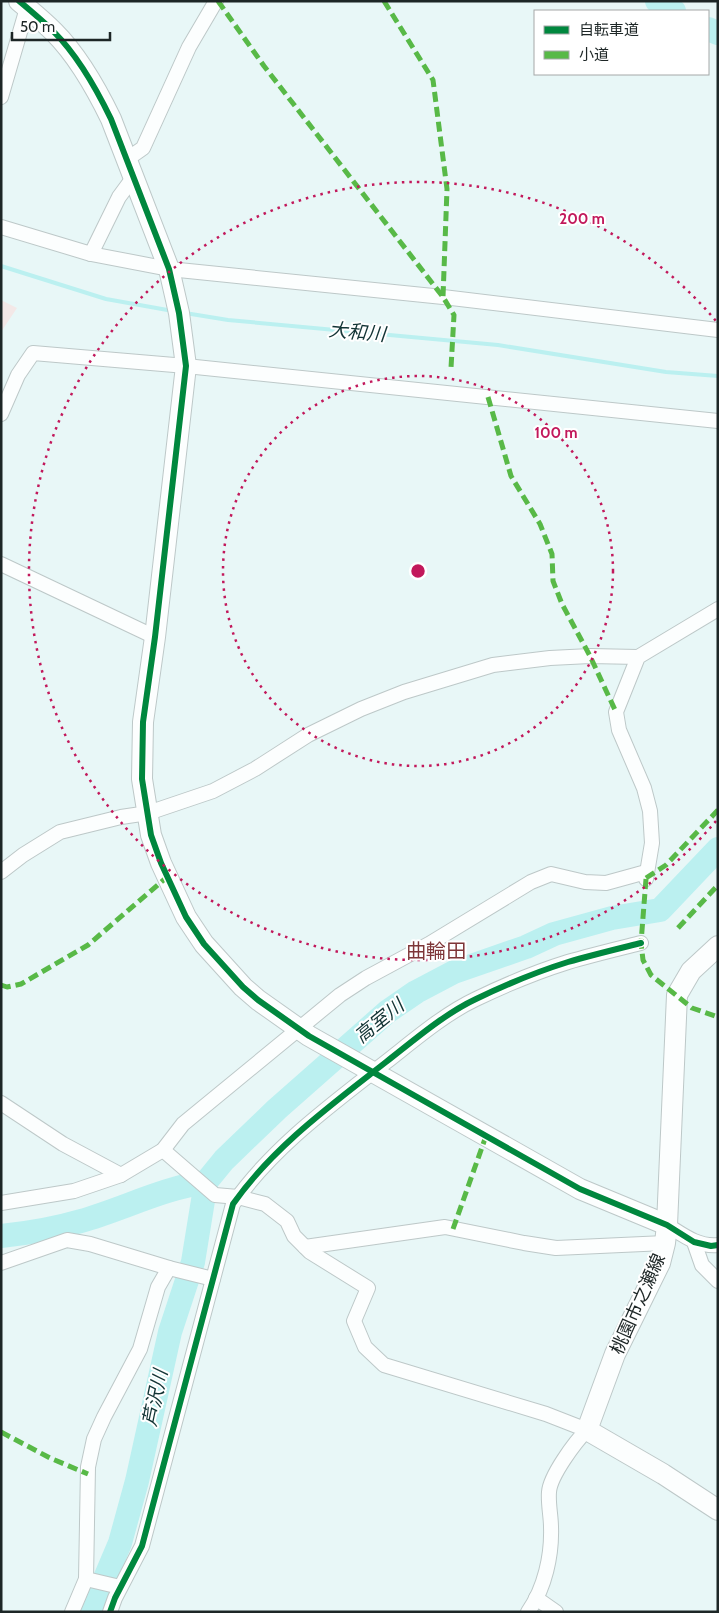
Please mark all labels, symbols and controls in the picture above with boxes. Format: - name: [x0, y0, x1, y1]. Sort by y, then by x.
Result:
- scale bar: [12, 10, 110, 42]
- legend: [534, 10, 709, 75]
- text: 50 m: [20, 18, 55, 36]
- text: 自転車道: [579, 21, 639, 39]
- text: 小道: [579, 46, 609, 64]
- text: 200 m: [559, 210, 605, 228]
- water label: 大和川: [328, 318, 388, 346]
- text: 100 m: [534, 424, 578, 442]
- centre of rings: [409, 562, 427, 580]
- district label: 曲輪田: [406, 939, 466, 963]
- water label: 高室川: [350, 993, 410, 1048]
- street label: 桃園市之瀬線: [606, 1250, 670, 1358]
- water label: 芦沢川: [138, 1366, 173, 1428]

